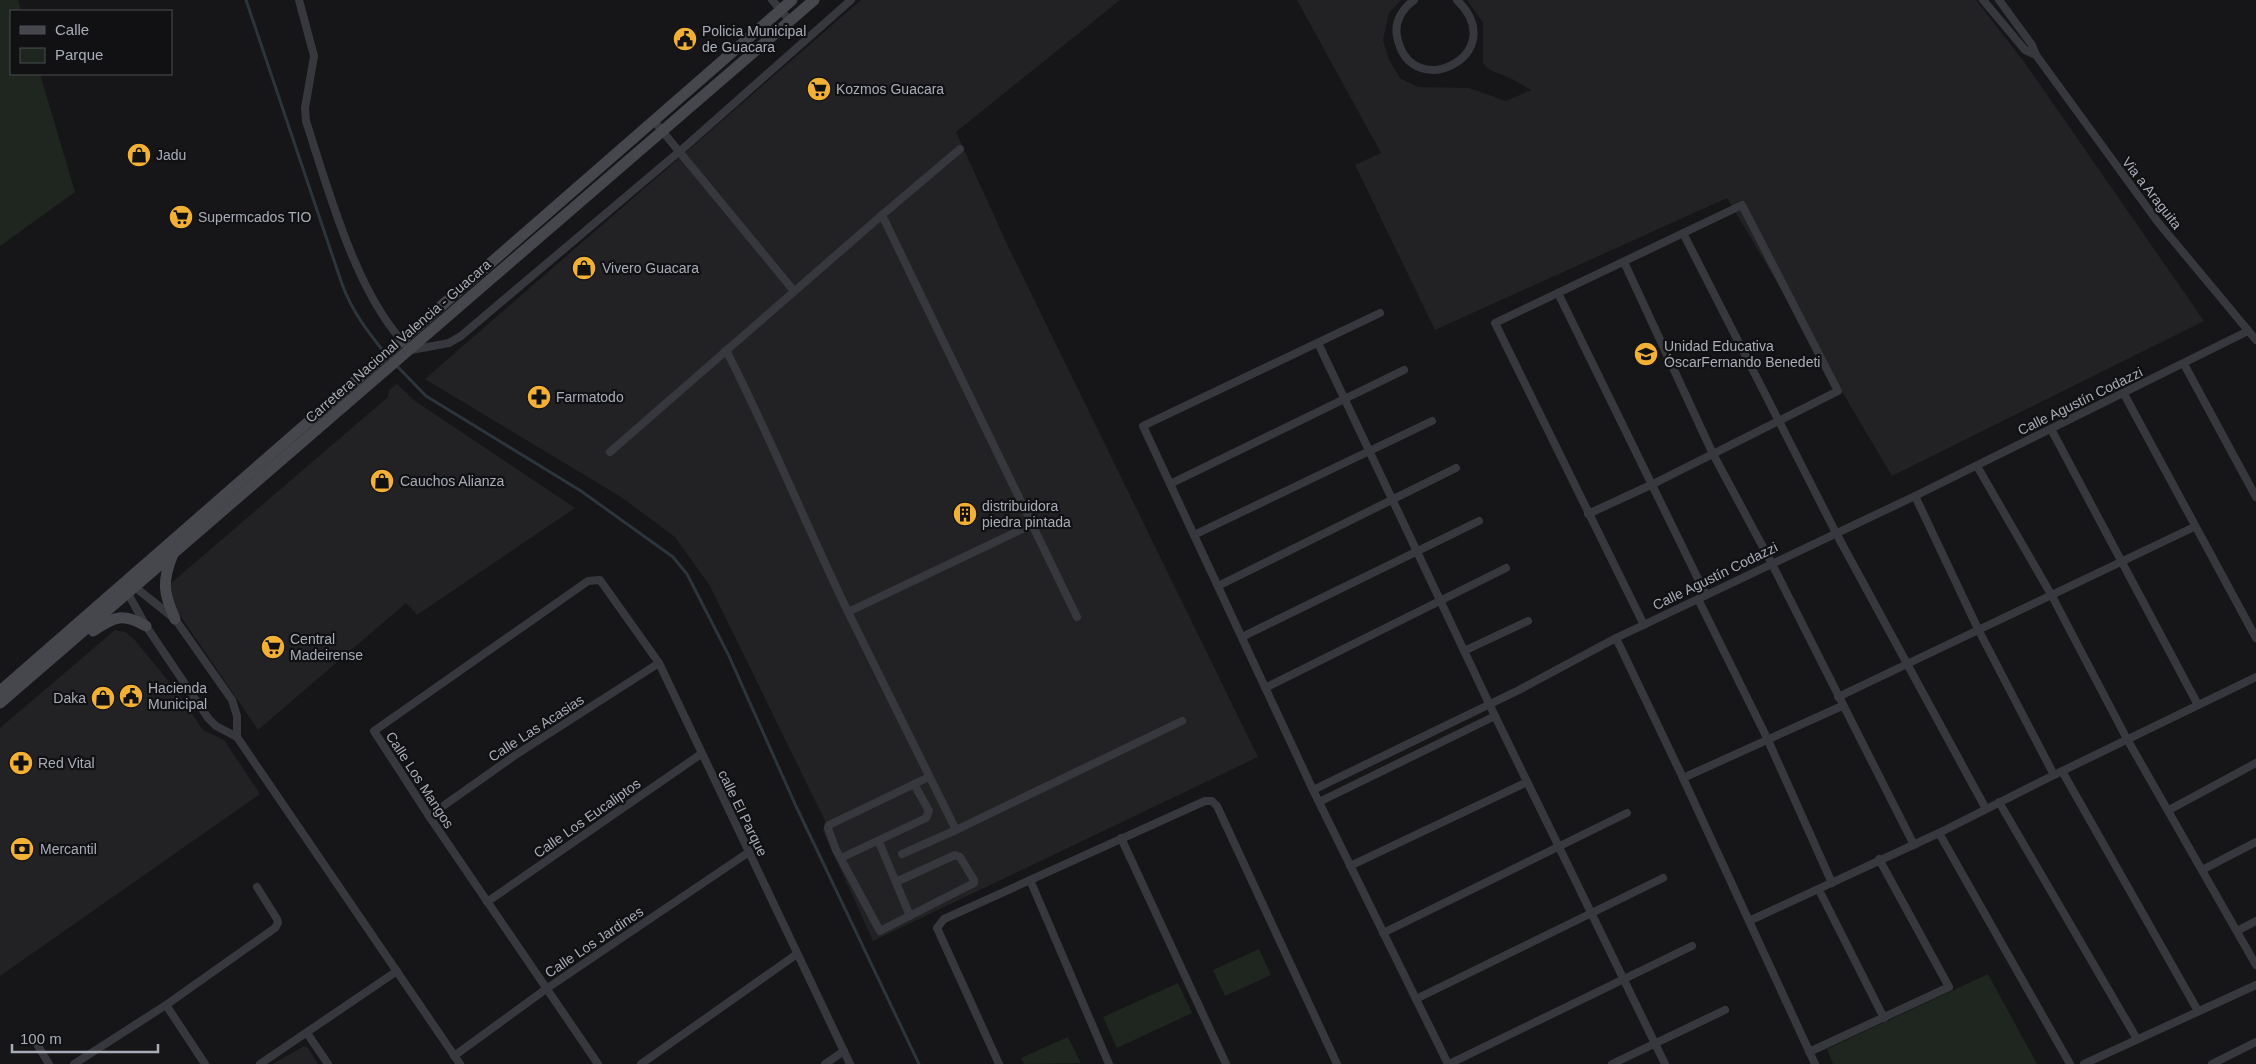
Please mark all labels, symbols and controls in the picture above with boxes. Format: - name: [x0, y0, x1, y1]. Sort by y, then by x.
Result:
- legend: [10, 10, 172, 75]
- text: Calle: [55, 21, 89, 38]
- place label: Policia Municipal de Guacara: [702, 23, 806, 55]
- public building icon: Policia Municipal de Guacara: [672, 26, 698, 52]
- text: Parque: [55, 46, 103, 63]
- supermarket icon: Kozmos Guacara: [806, 76, 832, 102]
- place label: Kozmos Guacara: [836, 81, 944, 97]
- shop icon: Jadu: [126, 142, 152, 168]
- place label: Jadu: [156, 147, 186, 163]
- street label: Via a Araguita: [2119, 154, 2185, 232]
- supermarket icon: Supermcados TIO: [168, 204, 194, 230]
- place label: Supermcados TIO: [198, 209, 311, 225]
- shop icon: Vivero Guacara: [571, 255, 597, 281]
- street label: Carretera Nacional Valencia - Guacara: [302, 256, 494, 426]
- place label: Vivero Guacara: [602, 260, 699, 276]
- place label: Unidad Educativa ÓscarFernando Benedeti: [1664, 338, 1820, 370]
- school or university icon: Unidad Educativa ÓscarFernando Benedeti: [1633, 341, 1659, 367]
- street label: Calle Agustín Codazzi: [2015, 364, 2145, 438]
- pharmacy icon: Farmatodo: [526, 384, 552, 410]
- place label: Farmatodo: [556, 389, 624, 405]
- shop icon: Cauchos Alianza: [369, 468, 395, 494]
- place label: Cauchos Alianza: [400, 473, 505, 489]
- place label: distribuidora piedra pintada: [982, 498, 1071, 530]
- building icon: distribuidora piedra pintada: [952, 501, 978, 527]
- street label: Calle Agustín Codazzi: [1650, 539, 1780, 613]
- place label: Central Madeirense: [290, 631, 363, 663]
- supermarket icon: Central Madeirense: [260, 634, 286, 660]
- place label: Hacienda Municipal: [148, 680, 207, 712]
- public building icon: Hacienda Municipal: [118, 683, 144, 709]
- shop icon: Daka: [90, 685, 116, 711]
- place label: Daka: [53, 690, 86, 706]
- street label: Calle Las Acasias: [485, 691, 587, 765]
- street label: Calle Los Mangos: [383, 729, 457, 831]
- pharmacy icon: Red Vital: [8, 750, 34, 776]
- place label: Red Vital: [38, 755, 95, 771]
- street label: calle El Parque: [715, 767, 771, 859]
- street label: Calle Los Eucaliptos: [530, 775, 644, 861]
- bank icon: Mercantil: [9, 836, 35, 862]
- place label: Mercantil: [40, 841, 97, 857]
- street label: Calle Los Jardines: [542, 903, 646, 981]
- scale bar: [12, 1022, 159, 1054]
- text: 100 m: [20, 1030, 62, 1047]

